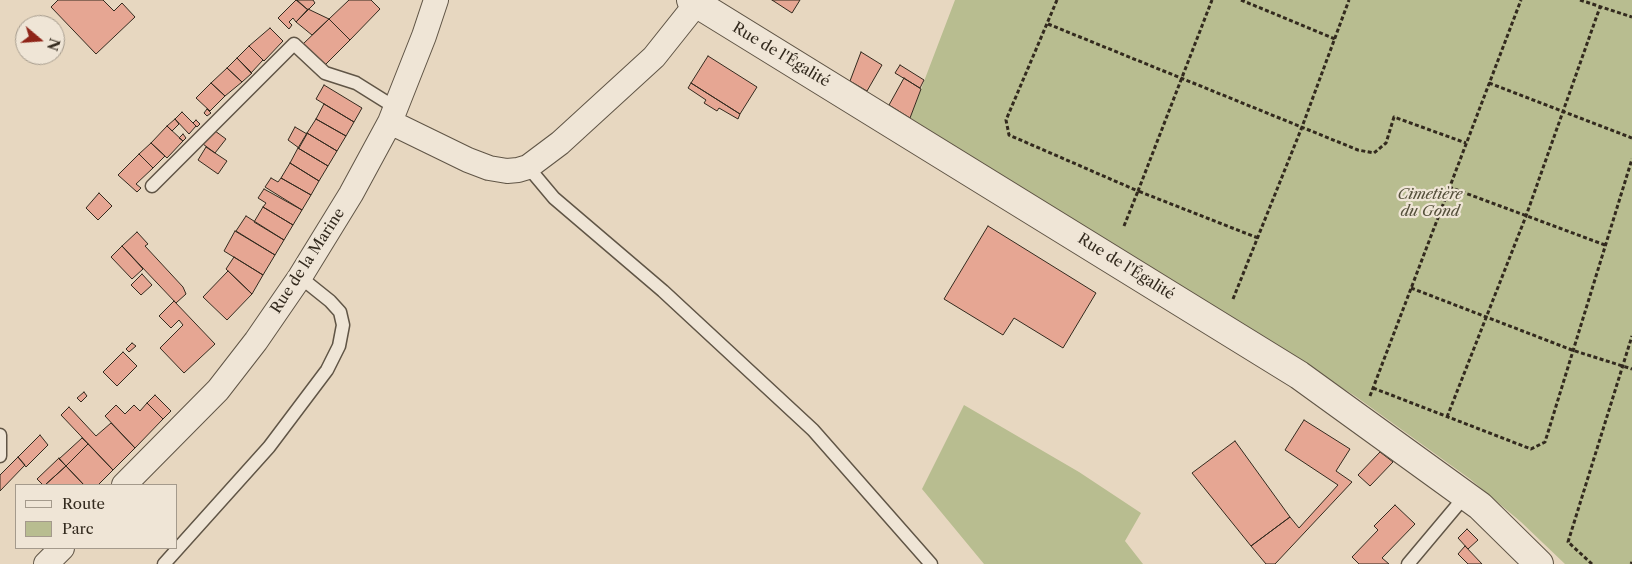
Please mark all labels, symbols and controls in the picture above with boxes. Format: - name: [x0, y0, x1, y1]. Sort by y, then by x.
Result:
- north arrow: [15, 15, 65, 65]
- street label: Rue de l'Égalité: [729, 19, 833, 91]
- text: N: [43, 36, 64, 53]
- park label: Cimetière du Gond: [1397, 186, 1463, 221]
- street label: Rue de la Marine: [267, 205, 349, 317]
- street label: Rue de l'Égalité: [1074, 230, 1178, 304]
- legend: [15, 484, 178, 549]
- text: Route: [62, 494, 105, 513]
- text: Parc: [62, 519, 94, 538]

